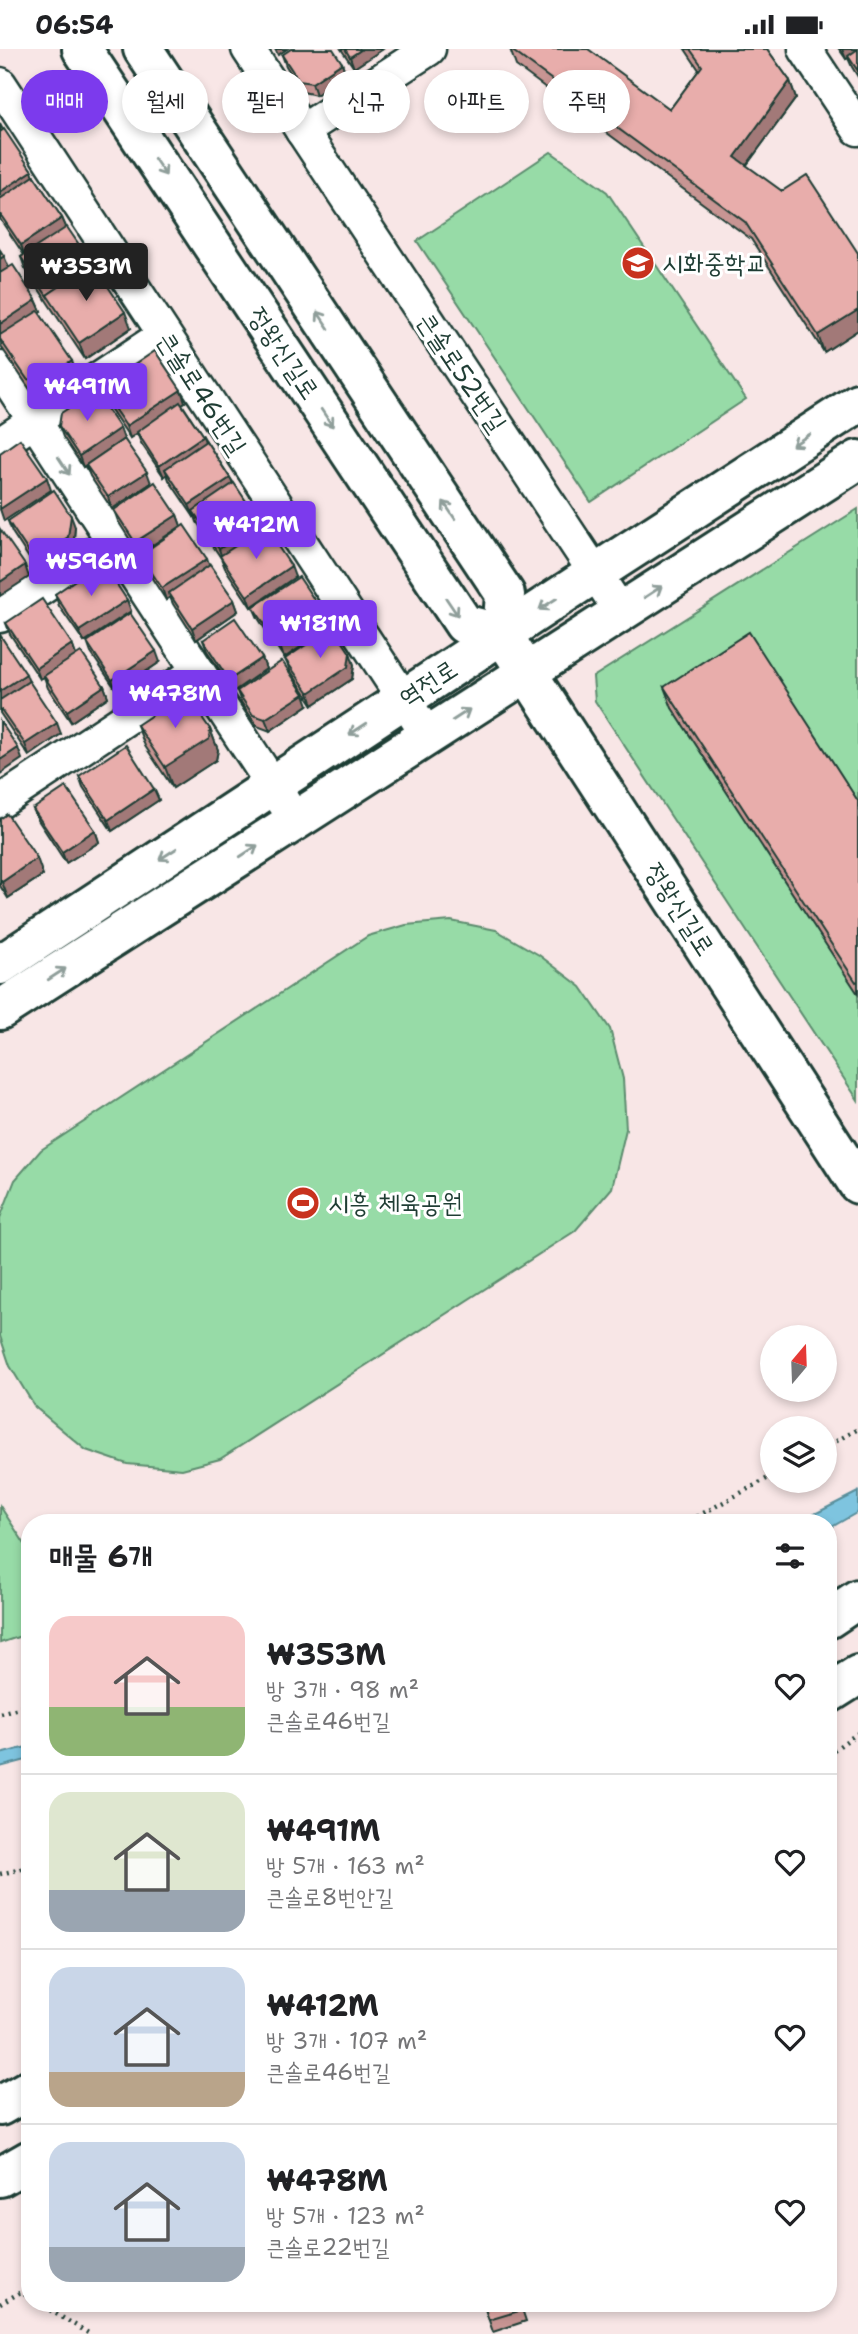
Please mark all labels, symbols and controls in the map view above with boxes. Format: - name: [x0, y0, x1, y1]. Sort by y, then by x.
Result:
- text: 06:54: [35, 7, 113, 42]
- chip: 매매: [21, 70, 108, 133]
- chip: 월세: [122, 70, 208, 133]
- chip: 필터: [222, 70, 309, 133]
- chip: 신규: [323, 70, 410, 133]
- chip: 아파트: [424, 70, 529, 133]
- chip: 주택: [543, 70, 630, 133]
- one-way arrow: [153, 157, 167, 176]
- pin: ₩353M: [37, 243, 135, 303]
- school or university icon: 시화중학교: [619, 244, 657, 282]
- place label: 시화중학교: [662, 245, 767, 280]
- text: ₩353M: [40, 251, 132, 281]
- street label: 정왕신길로: [241, 300, 328, 406]
- street label: 큰솔로52번길: [409, 305, 515, 439]
- one-way arrow: [316, 311, 331, 330]
- street label: 큰솔로46번길: [149, 324, 255, 461]
- pin: ₩491M: [38, 363, 136, 423]
- text: ₩491M: [43, 371, 131, 401]
- one-way arrow: [319, 408, 334, 427]
- one-way arrow: [791, 433, 811, 447]
- one-way arrow: [57, 456, 71, 475]
- one-way arrow: [442, 500, 456, 520]
- pin: ₩412M: [207, 501, 305, 561]
- text: ₩412M: [213, 509, 299, 539]
- pin: ₩596M: [42, 539, 140, 598]
- text: ₩596M: [45, 546, 137, 576]
- one-way arrow: [642, 585, 662, 599]
- one-way arrow: [539, 596, 558, 611]
- one-way arrow: [446, 597, 460, 617]
- pin: ₩181M: [271, 601, 369, 660]
- text: ₩181M: [279, 608, 361, 638]
- street label: 역전로: [392, 651, 464, 714]
- pin: ₩478M: [126, 671, 224, 730]
- text: ₩478M: [128, 678, 222, 708]
- one-way arrow: [451, 707, 471, 721]
- one-way arrow: [349, 721, 368, 736]
- one-way arrow: [239, 843, 258, 858]
- one-way arrow: [159, 847, 178, 861]
- street label: 정왕신길로: [637, 855, 724, 962]
- one-way arrow: [47, 966, 67, 980]
- sports icon: 시흥 체육공원: [284, 1184, 322, 1222]
- place label: 시흥 체육공원: [328, 1185, 462, 1220]
- north arrow: [760, 1325, 836, 1402]
- map controls: [760, 1325, 837, 1493]
- button: layers: [760, 1416, 837, 1493]
- text: 매물 6개: [49, 1536, 153, 1577]
- icon: filters: [771, 1537, 809, 1575]
- text: ₩353M: [266, 1634, 386, 1675]
- icon: home: [105, 1644, 189, 1728]
- icon: heart: [771, 1667, 809, 1705]
- text: 방 3개 · 98 m²: [266, 1675, 419, 1705]
- text: 큰솔로46번길: [266, 1706, 390, 1736]
- text: ₩491M: [266, 1810, 380, 1851]
- icon: home: [105, 1820, 189, 1904]
- icon: heart: [771, 1843, 809, 1881]
- text: 방 5개 · 163 m²: [266, 1851, 425, 1881]
- text: 큰솔로8번안길: [266, 1882, 393, 1912]
- text: ₩412M: [266, 1985, 379, 2026]
- icon: home: [105, 1995, 189, 2079]
- icon: heart: [771, 2018, 809, 2056]
- text: 방 3개 · 107 m²: [266, 2026, 427, 2056]
- text: 큰솔로46번길: [266, 2057, 390, 2087]
- text: ₩478M: [266, 2160, 388, 2201]
- icon: home: [105, 2170, 189, 2254]
- icon: heart: [771, 2193, 809, 2231]
- text: 방 5개 · 123 m²: [266, 2201, 425, 2231]
- text: 큰솔로22번길: [266, 2232, 390, 2262]

